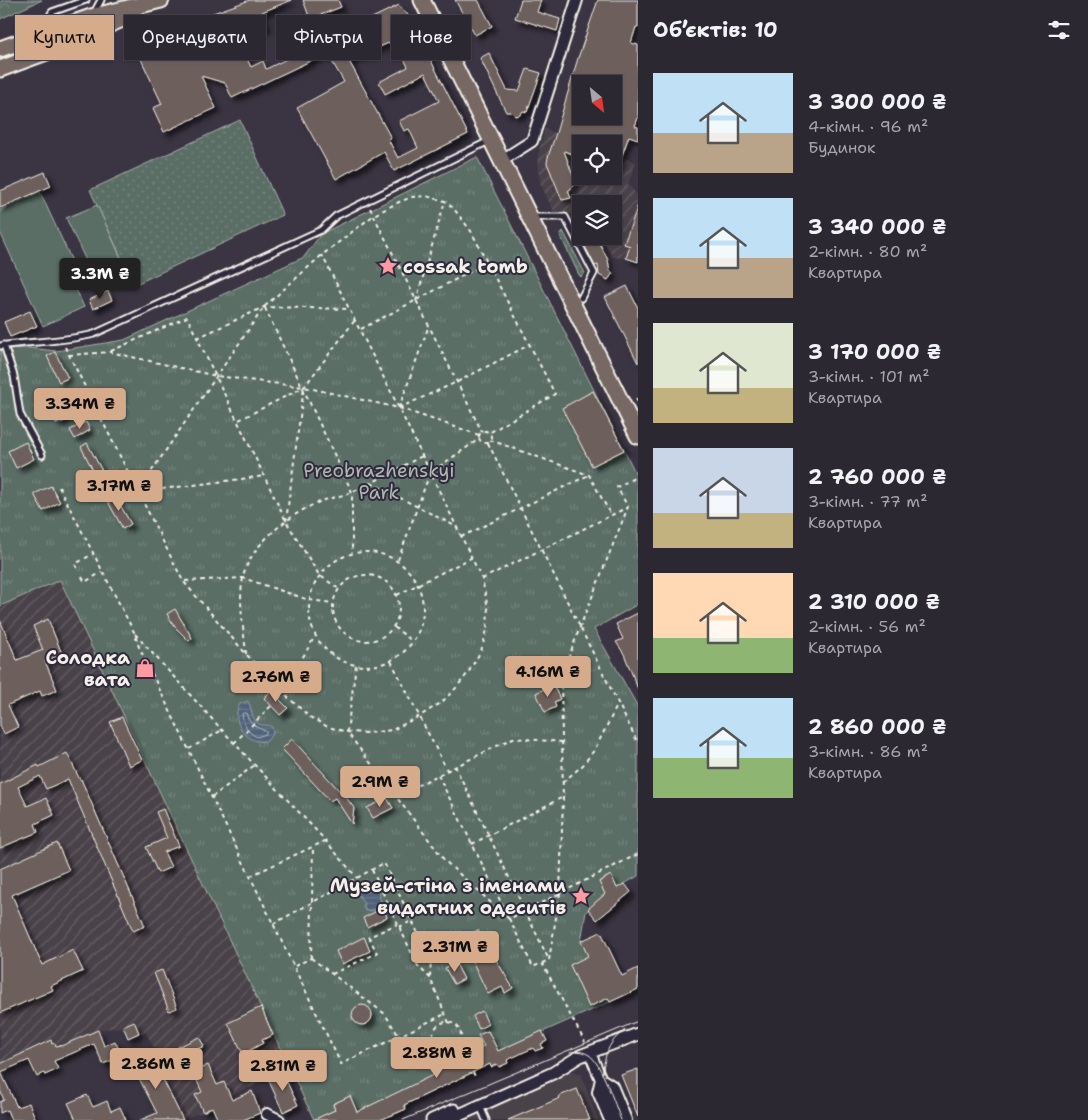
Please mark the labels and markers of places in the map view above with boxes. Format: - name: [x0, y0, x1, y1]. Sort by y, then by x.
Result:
- place label: cossak tomb: [403, 254, 528, 279]
- place icon: cossak tomb: [377, 255, 399, 277]
- pin: 3.3M ₴: [59, 258, 141, 300]
- pin: 3.34M ₴: [34, 388, 126, 430]
- pin: 3.17M ₴: [73, 470, 165, 512]
- place label: Солодка вата: [45, 645, 130, 692]
- pin: 4.16M ₴: [502, 656, 594, 698]
- shop icon: Солодка вата: [134, 657, 156, 679]
- pin: 2.76M ₴: [230, 660, 322, 703]
- pin: 2.9M ₴: [339, 766, 421, 808]
- place label: Музей-стіна з іменами видатних одеситів: [330, 873, 566, 920]
- place icon: Музей-стіна з іменами видатних одеситів: [570, 885, 592, 907]
- pin: 2.31M ₴: [409, 930, 501, 973]
- pin: 2.88M ₴: [391, 1036, 483, 1079]
- pin: 2.86M ₴: [110, 1048, 202, 1090]
- pin: 2.81M ₴: [237, 1050, 329, 1092]

